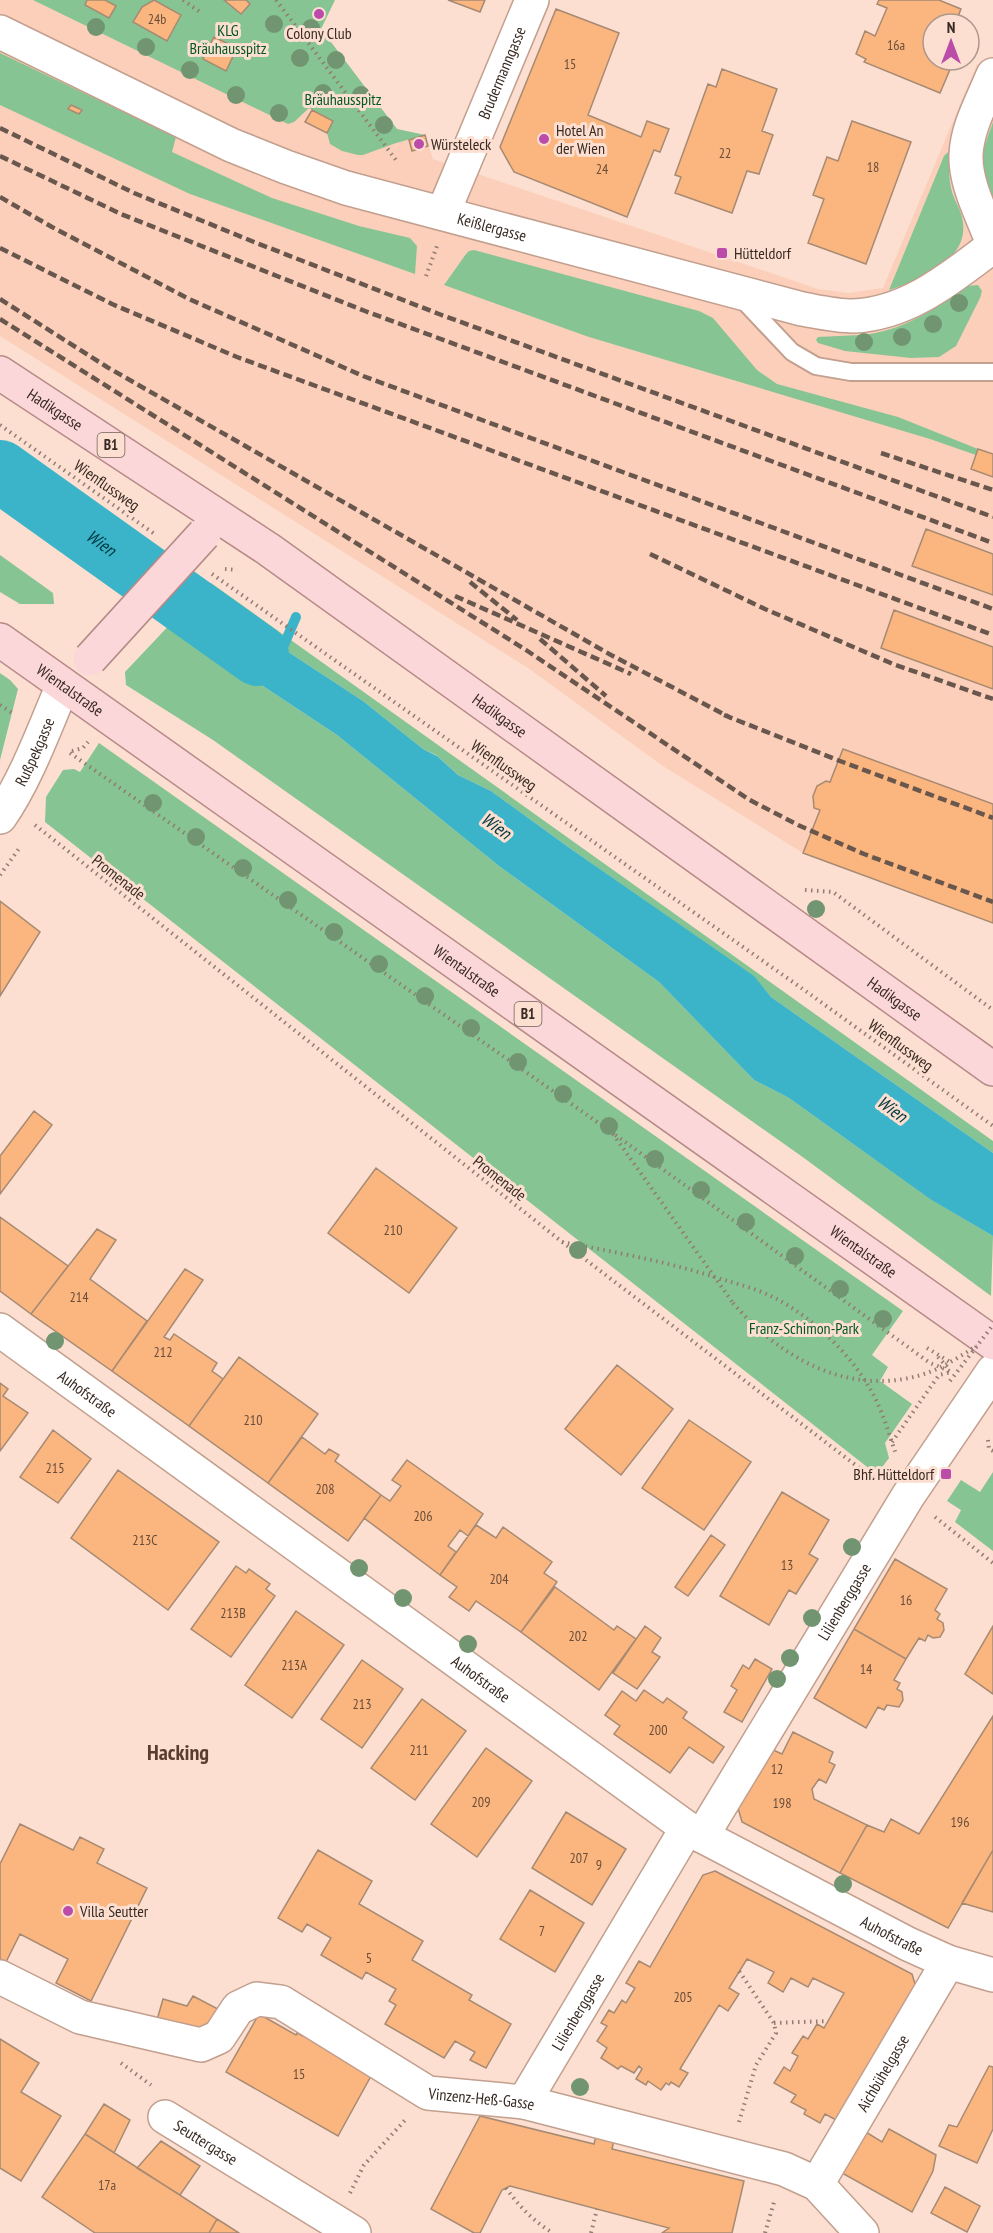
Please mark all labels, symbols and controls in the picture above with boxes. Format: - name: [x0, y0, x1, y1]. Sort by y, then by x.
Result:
- marker: Colony Club: [312, 7, 326, 21]
- house number: 24b: [148, 10, 166, 28]
- north arrow: [921, 12, 981, 72]
- text: N: [947, 17, 955, 37]
- park label: KLG Bräuhausspitz: [189, 20, 267, 58]
- place label: Colony Club: [286, 23, 352, 43]
- street label: Brudermanngasse: [473, 23, 530, 122]
- house number: 16a: [887, 36, 905, 54]
- house number: 15: [564, 55, 576, 73]
- park label: Bräuhausspitz: [304, 89, 382, 109]
- place label: Hotel An der Wien: [556, 120, 605, 158]
- marker: Hotel An der Wien: [537, 132, 551, 146]
- place label: Würsteleck: [431, 134, 492, 154]
- marker: Würsteleck: [412, 137, 426, 151]
- house number: 22: [719, 144, 731, 162]
- house number: 18: [867, 158, 879, 176]
- house number: 24: [596, 160, 609, 178]
- street label: Keißlergasse: [455, 208, 529, 245]
- place label: Hütteldorf: [734, 243, 792, 263]
- marker: Hütteldorf: [715, 246, 729, 260]
- street label: Hadikgasse: [24, 384, 87, 435]
- road number: B1: [98, 433, 124, 457]
- street label: Wienflussweg: [70, 455, 144, 515]
- water label: Wien: [82, 524, 122, 562]
- street label: Wientalstraße: [33, 659, 108, 720]
- street label: Hadikgasse: [469, 689, 531, 742]
- street label: Rußpekgasse: [10, 714, 58, 789]
- street label: Wienflussweg: [467, 735, 541, 795]
- water label: Wien: [477, 807, 517, 845]
- street label: Promenade: [88, 850, 150, 904]
- street label: Wientalstraße: [429, 940, 504, 1001]
- street label: Hadikgasse: [864, 972, 926, 1025]
- road number: B1: [514, 1002, 542, 1026]
- street label: Wienflussweg: [864, 1015, 938, 1075]
- water label: Wien: [873, 1090, 913, 1128]
- street label: Promenade: [469, 1151, 531, 1205]
- house number: 210: [384, 1221, 402, 1239]
- street label: Wientalstraße: [826, 1221, 901, 1282]
- house number: 214: [70, 1288, 89, 1306]
- park label: Franz-Schimon-Park: [749, 1318, 860, 1338]
- house number: 212: [154, 1343, 172, 1361]
- street label: Auhofstraße: [54, 1365, 121, 1421]
- house number: 210: [244, 1411, 262, 1429]
- house number: 215: [46, 1459, 64, 1477]
- place label: Bhf. Hütteldorf: [853, 1464, 935, 1484]
- marker: Bhf. Hütteldorf: [939, 1467, 953, 1481]
- house number: 208: [316, 1480, 334, 1498]
- house number: 206: [414, 1507, 432, 1525]
- house number: 213C: [132, 1531, 158, 1549]
- house number: 13: [781, 1556, 793, 1574]
- street label: Lilienberggasse: [813, 1559, 875, 1644]
- house number: 204: [490, 1570, 509, 1588]
- house number: 16: [900, 1591, 912, 1609]
- house number: 213B: [220, 1604, 246, 1622]
- house number: 202: [569, 1627, 587, 1645]
- street label: Auhofstraße: [448, 1651, 514, 1707]
- house number: 213A: [281, 1656, 307, 1674]
- house number: 14: [860, 1660, 873, 1678]
- house number: 213: [353, 1695, 371, 1713]
- house number: 200: [649, 1721, 667, 1739]
- district label: Hacking: [147, 1738, 209, 1766]
- house number: 211: [410, 1741, 428, 1759]
- house number: 12: [771, 1760, 783, 1778]
- house number: 209: [472, 1793, 490, 1811]
- house number: 198: [773, 1794, 791, 1812]
- house number: 196: [951, 1813, 969, 1831]
- house number: 207: [570, 1849, 588, 1867]
- house number: 9: [596, 1856, 602, 1874]
- place label: Villa Seutter: [79, 1901, 149, 1921]
- marker: Villa Seutter: [61, 1904, 75, 1918]
- street label: Auhofstraße: [857, 1911, 926, 1960]
- house number: 7: [539, 1922, 545, 1940]
- house number: 5: [366, 1949, 372, 1967]
- street label: Lilienberggasse: [547, 1969, 608, 2054]
- house number: 205: [674, 1988, 692, 2006]
- street label: Aichbühelgasse: [852, 2031, 913, 2115]
- house number: 15: [293, 2065, 305, 2083]
- street label: Vinzenz-Heß-Gasse: [427, 2083, 537, 2114]
- street label: Seuttergasse: [170, 2115, 241, 2169]
- house number: 17a: [98, 2176, 116, 2194]

